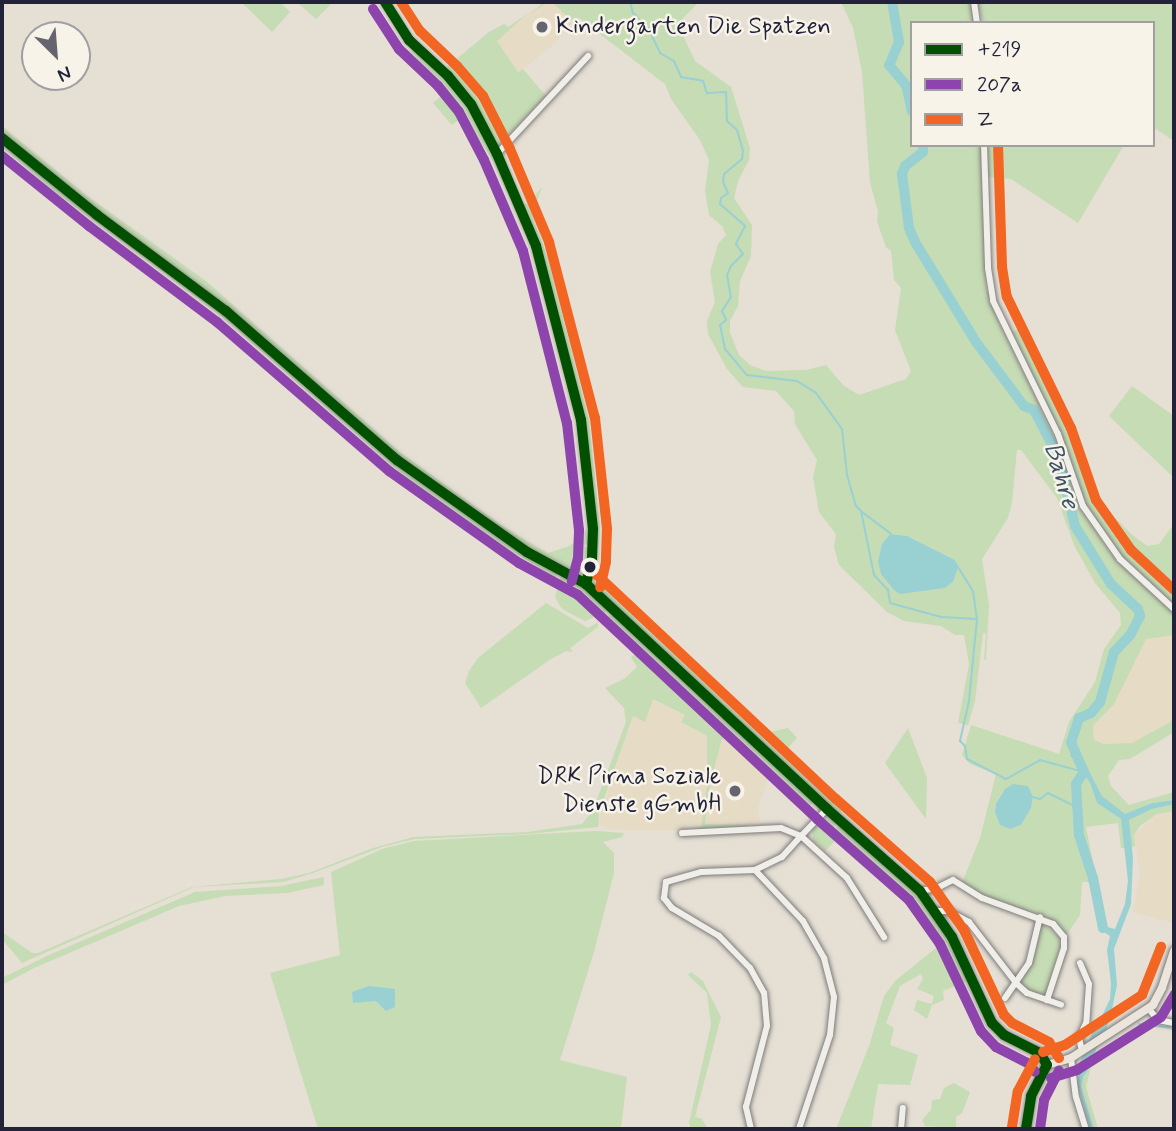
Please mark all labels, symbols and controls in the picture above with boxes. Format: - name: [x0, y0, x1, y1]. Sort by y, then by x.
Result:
- place label: Kindergarten Die Spatzen: [556, 13, 830, 41]
- marker: Kindergarten Die Spatzen: [534, 19, 550, 35]
- north arrow: [21, 21, 91, 91]
- legend: [910, 21, 1155, 147]
- text: +219: [977, 36, 1022, 64]
- text: N: [53, 60, 75, 88]
- text: 207a: [977, 71, 1022, 99]
- text: Z: [977, 106, 993, 134]
- water label: Bahre: [1035, 439, 1085, 513]
- unlabelled marker: [583, 560, 597, 574]
- place label: DRK Pirna Soziale Dienste gGmbH: [533, 763, 721, 819]
- marker: DRK Pirna Soziale Dienste gGmbH: [727, 783, 743, 799]

